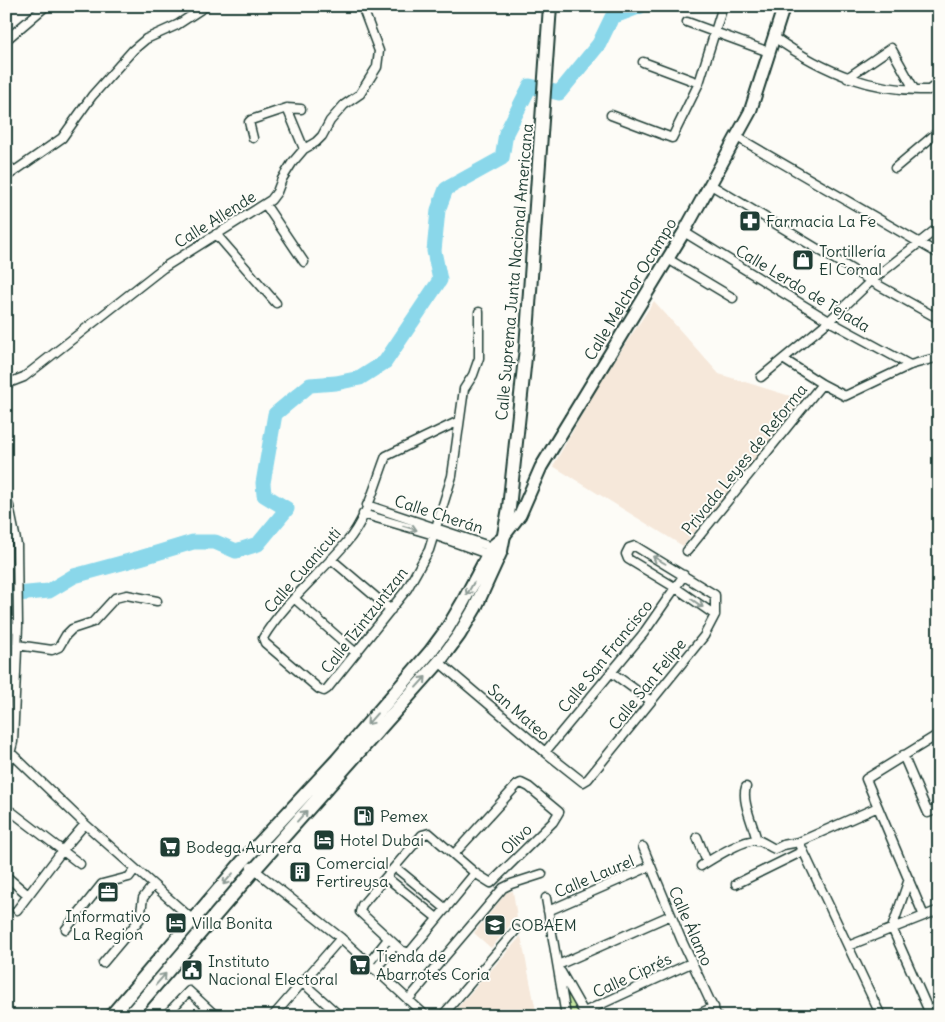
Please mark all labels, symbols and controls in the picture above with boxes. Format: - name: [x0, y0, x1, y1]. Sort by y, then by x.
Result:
- street label: Calle Suprema Junta Nacional Americana: [491, 123, 537, 421]
- street label: Calle Allende: [171, 186, 259, 252]
- pharmacy icon: Farmacia La Fe: [738, 209, 762, 233]
- place label: Farmacia La Fe: [766, 211, 876, 231]
- street label: Calle Melchor Ocampo: [580, 214, 680, 364]
- street label: Calle Lerdo de Tejada: [732, 240, 874, 336]
- place label: Tortillería El Comal: [819, 241, 886, 279]
- shop icon: Tortillería El Comal: [791, 248, 815, 272]
- street label: Privada Leyes de Reforma: [677, 379, 811, 539]
- street label: Calle Cherán: [392, 490, 486, 538]
- street label: Calle Cuanicuti: [259, 523, 345, 617]
- one-way arrow: [402, 524, 418, 534]
- one-way arrow: [652, 555, 667, 564]
- street label: Calle Tzintzuntzan: [316, 563, 412, 677]
- one-way arrow: [464, 582, 474, 596]
- street label: Calle San Francisco: [553, 596, 657, 716]
- one-way arrow: [690, 598, 704, 608]
- street label: Calle San Felipe: [604, 634, 690, 734]
- one-way arrow: [415, 675, 427, 688]
- street label: San Mateo: [484, 680, 554, 744]
- one-way arrow: [366, 712, 378, 725]
- fuel station icon: Pemex: [352, 804, 376, 828]
- place label: Pemex: [380, 806, 428, 826]
- one-way arrow: [296, 810, 307, 823]
- street label: Olivo: [496, 819, 536, 859]
- hotel icon: Hotel Dubai: [312, 828, 336, 852]
- place label: Hotel Dubai: [340, 830, 424, 850]
- supermarket icon: Bodega Aurrera: [158, 835, 182, 859]
- place label: Bodega Aurrera: [186, 837, 302, 857]
- street label: Calle Laurel: [551, 850, 637, 902]
- place label: Comercial Fertireysa: [316, 853, 389, 891]
- building icon: Comercial Fertireysa: [288, 860, 312, 884]
- one-way arrow: [223, 872, 234, 885]
- office icon: Informativo La Region: [96, 880, 120, 904]
- street label: Calle Álamo: [665, 883, 717, 969]
- place label: Informativo La Region: [65, 906, 151, 944]
- hotel icon: Villa Bonita: [164, 911, 188, 935]
- place label: Villa Bonita: [192, 913, 273, 933]
- school or university icon: COBAEM: [483, 913, 507, 937]
- place label: COBAEM: [511, 915, 577, 935]
- place label: Tienda de Abarrotes Coria: [376, 946, 490, 984]
- street label: Calle Ciprés: [590, 948, 674, 1002]
- place label: Instituto Nacional Electoral: [208, 951, 338, 989]
- supermarket icon: Tienda de Abarrotes Coria: [348, 953, 372, 977]
- public building icon: Instituto Nacional Electoral: [180, 958, 204, 982]
- one-way arrow: [155, 972, 166, 985]

